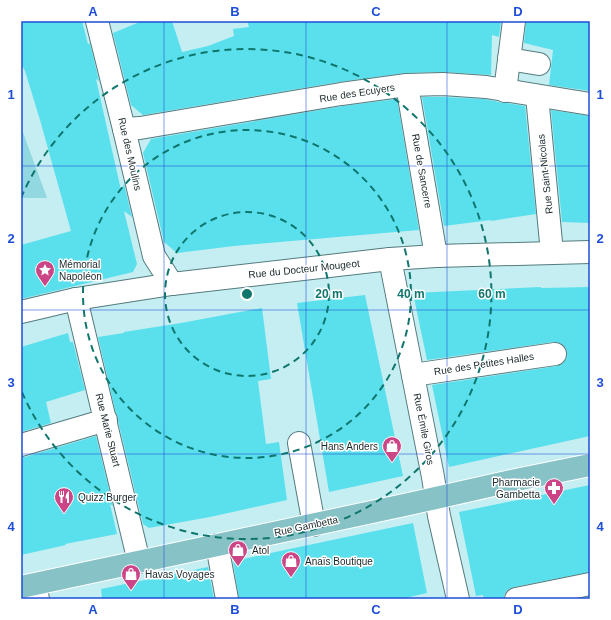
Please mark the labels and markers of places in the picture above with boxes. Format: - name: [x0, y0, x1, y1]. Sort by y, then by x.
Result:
- place icon: Mémorial Napoléon: [34, 259, 56, 287]
- place label: Mémorial Napoléon: [59, 259, 102, 282]
- centre of rings: [240, 287, 254, 301]
- shop icon: Hans Anders: [381, 435, 403, 463]
- place label: Hans Anders: [321, 441, 378, 452]
- place label: Pharmacie Gambetta: [492, 477, 540, 500]
- pharmacy icon: Pharmacie Gambetta: [543, 477, 565, 505]
- restaurant icon: Quizz Burger: [53, 486, 75, 514]
- place label: Quizz Burger: [78, 492, 137, 503]
- shop icon: Atol: [227, 539, 249, 567]
- place label: Atol: [252, 545, 269, 556]
- shop icon: Anaïs Boutique: [280, 550, 302, 578]
- place label: Anaïs Boutique: [305, 556, 373, 567]
- shop icon: Havas Voyages: [120, 563, 142, 591]
- place label: Havas Voyages: [145, 569, 215, 580]

